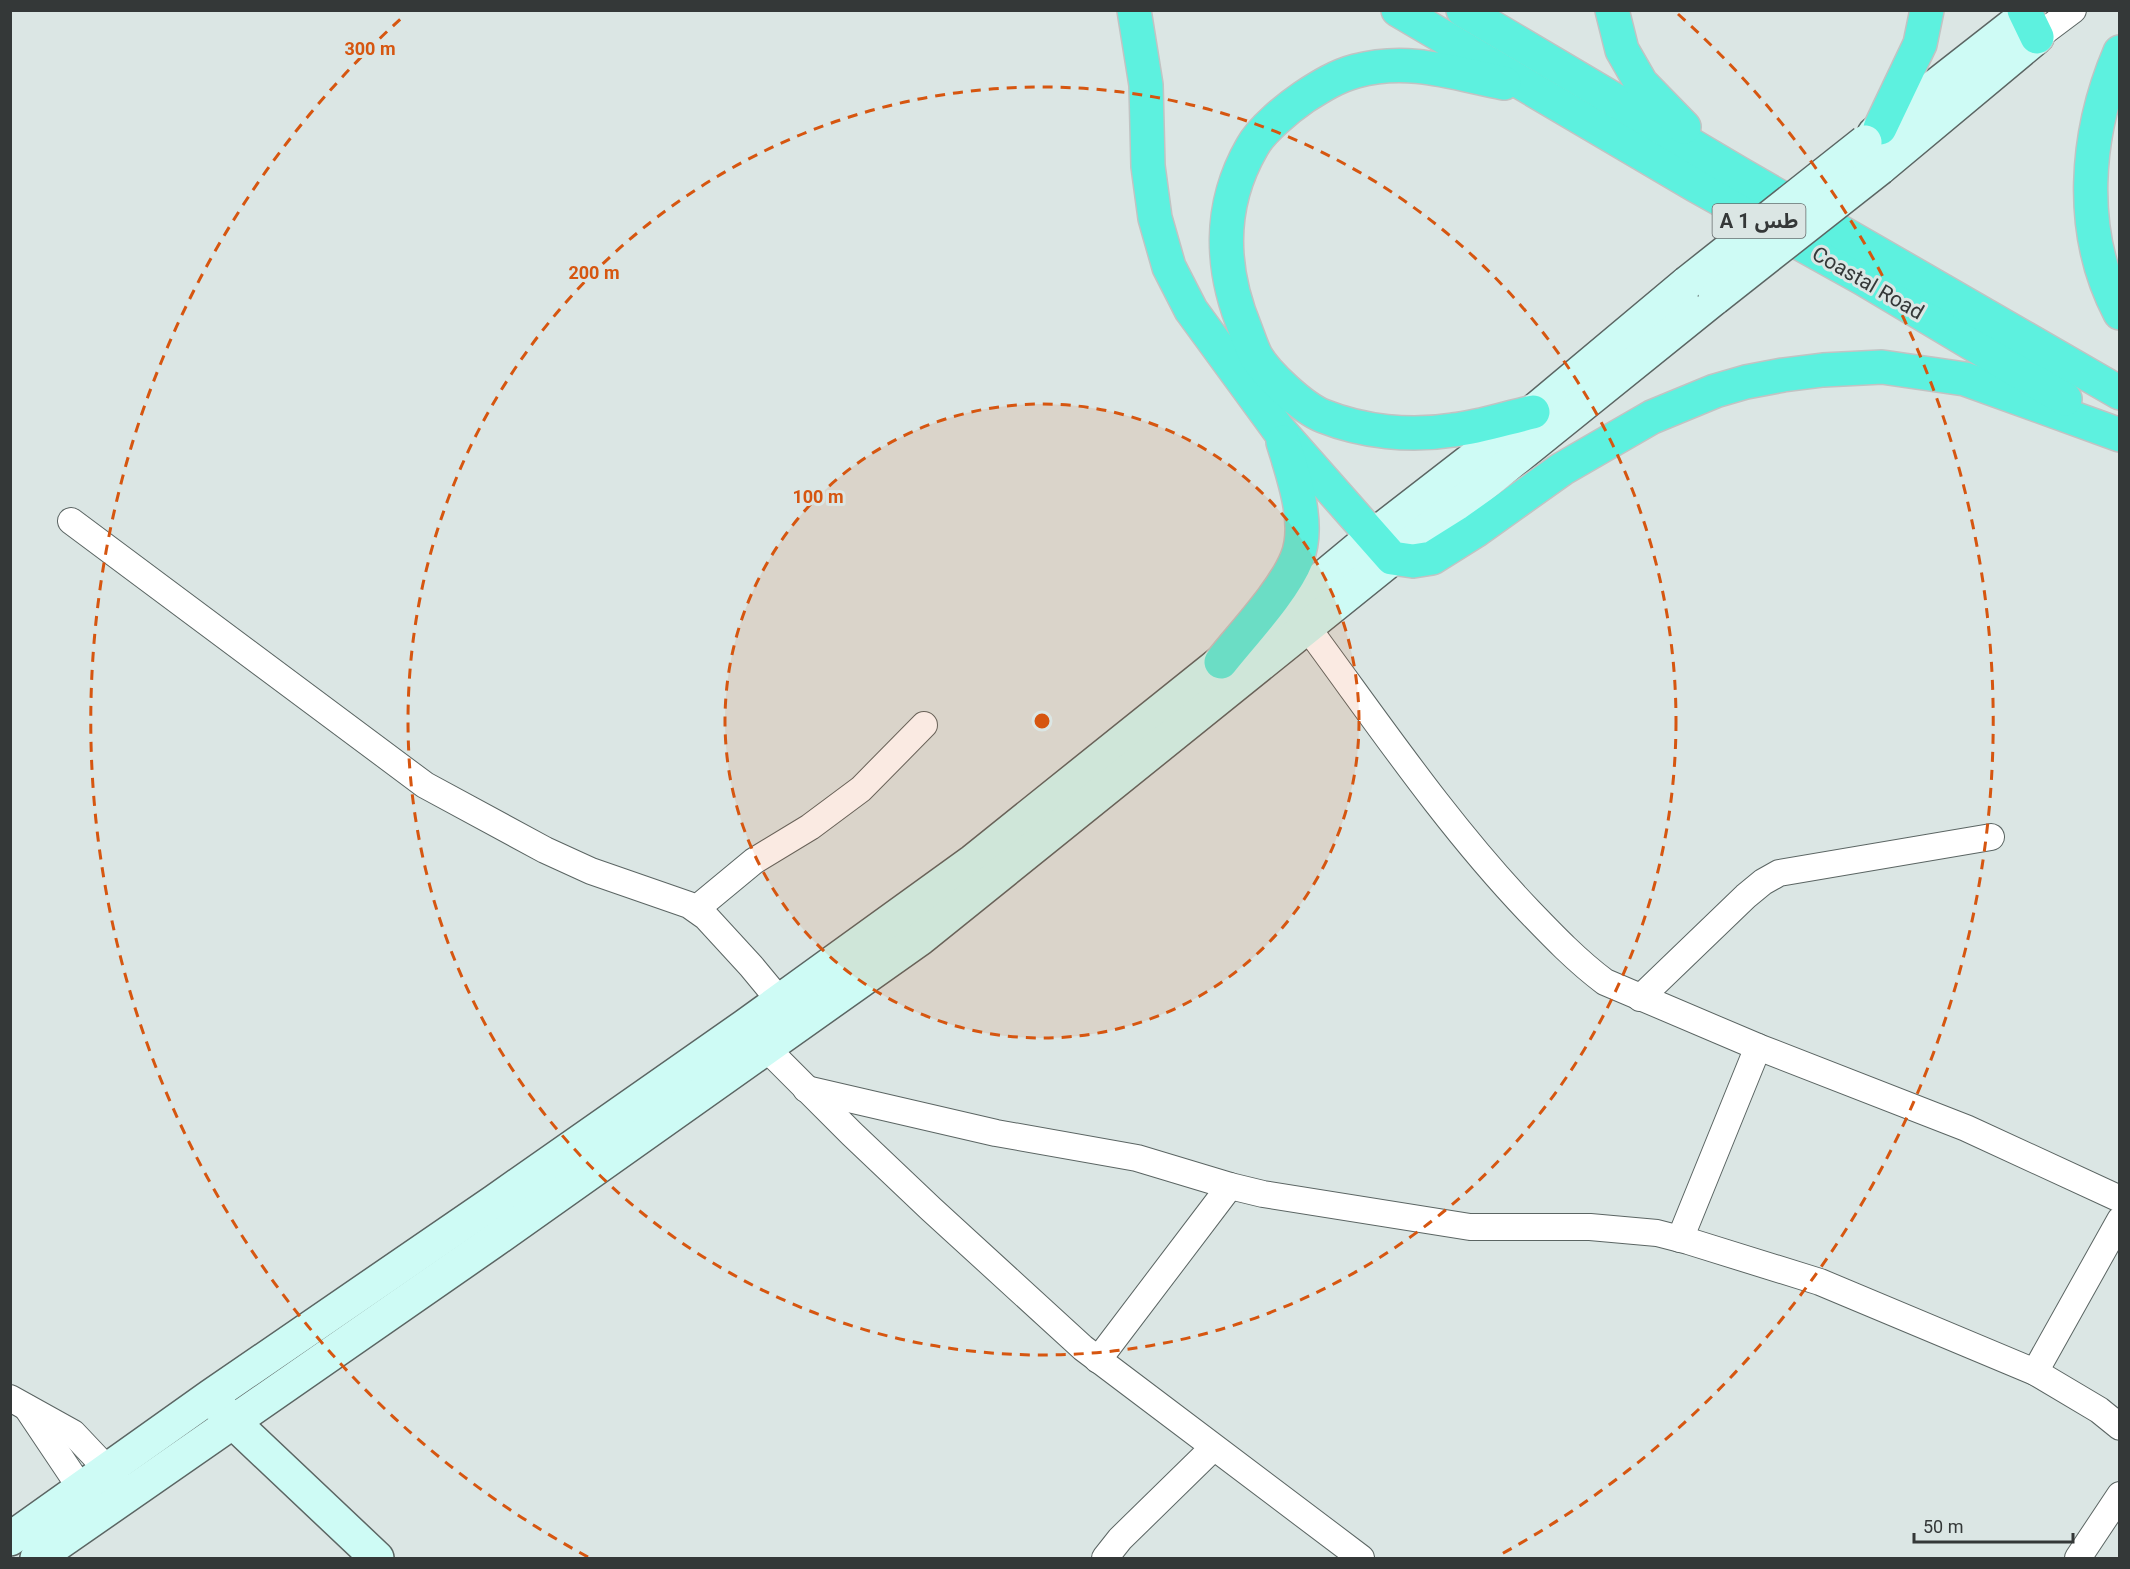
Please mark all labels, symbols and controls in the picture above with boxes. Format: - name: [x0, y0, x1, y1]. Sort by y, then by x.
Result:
- text: 300 m: [344, 38, 396, 59]
- road number: A 1 طس: [1712, 204, 1806, 238]
- street label: Coastal Road: [1808, 241, 1928, 325]
- text: 200 m: [568, 262, 620, 283]
- text: 100 m: [792, 486, 844, 507]
- centre of rings: [1032, 711, 1052, 731]
- scale bar: [1914, 1506, 2073, 1544]
- text: 50 m: [1923, 1516, 1963, 1537]

